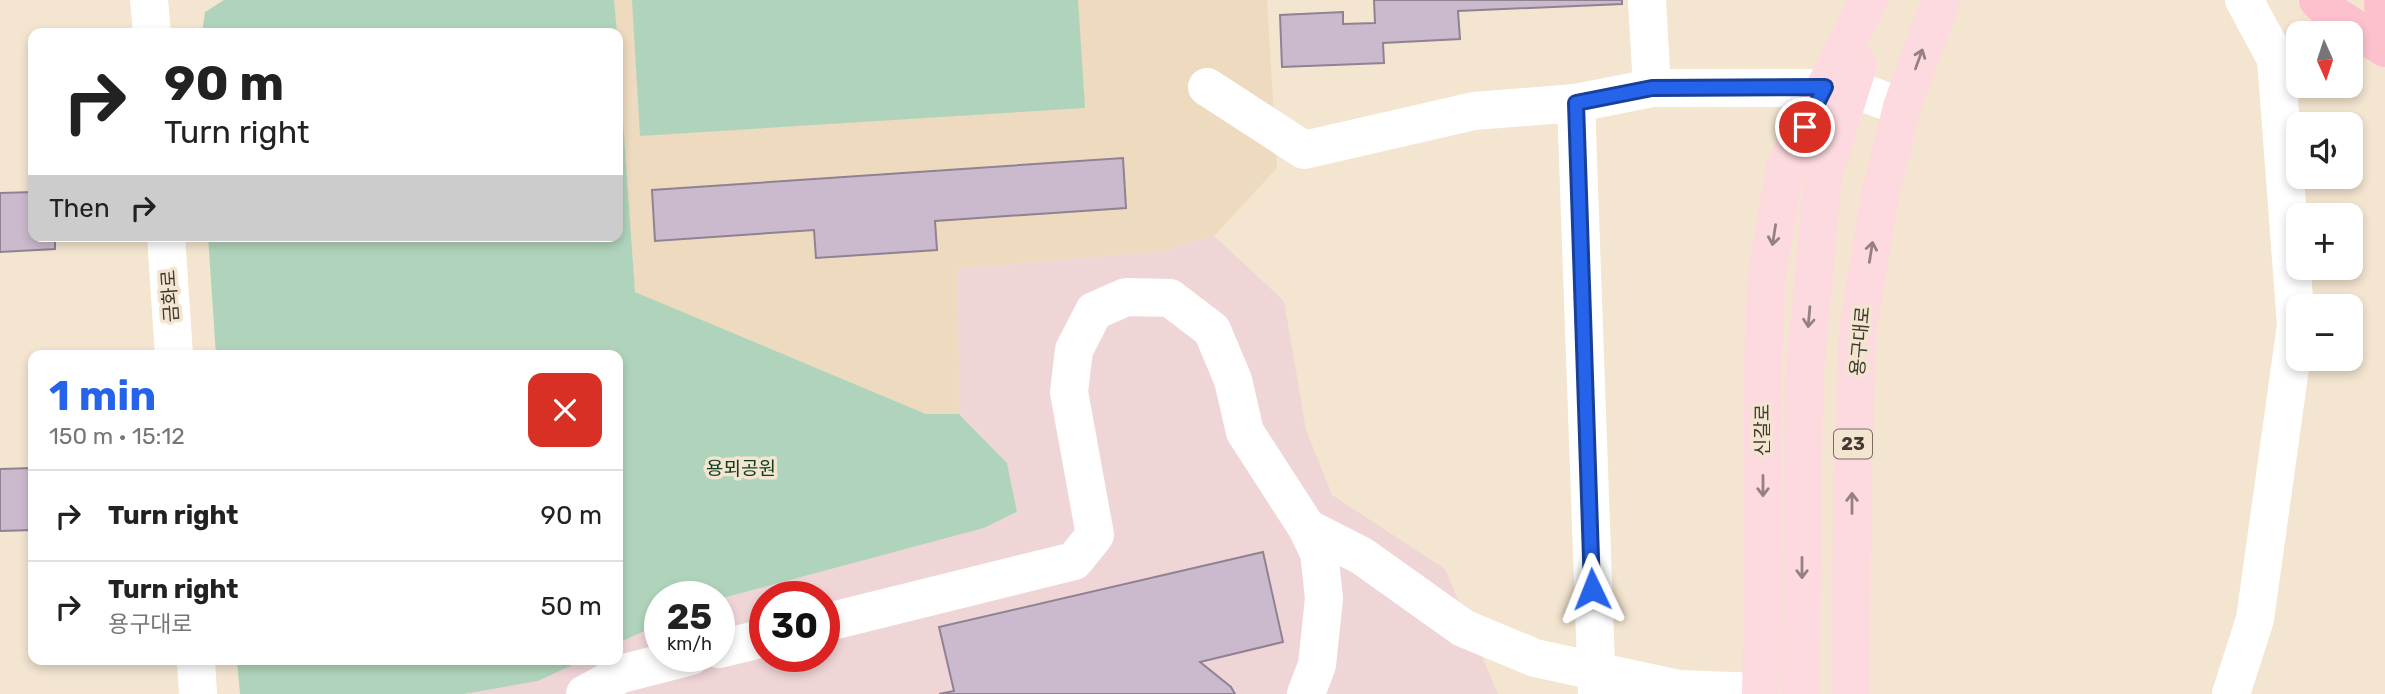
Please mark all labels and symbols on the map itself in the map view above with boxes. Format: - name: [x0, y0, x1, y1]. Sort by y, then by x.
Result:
- north arrow: [2286, 21, 2362, 98]
- one-way arrow: [1914, 49, 1926, 71]
- pin: [1775, 97, 1835, 157]
- one-way arrow: [1767, 223, 1780, 246]
- one-way arrow: [1864, 241, 1877, 264]
- street label: 금화로: [157, 269, 183, 323]
- one-way arrow: [1803, 305, 1816, 328]
- street label: 용구대로: [1845, 305, 1875, 377]
- street label: 신갈로: [1751, 404, 1774, 456]
- road number: 23: [1834, 430, 1872, 458]
- park label: 용뫼공원: [706, 457, 776, 480]
- one-way arrow: [1756, 474, 1769, 497]
- one-way arrow: [1845, 492, 1859, 515]
- position arrow: [1555, 552, 1629, 626]
- one-way arrow: [1795, 557, 1809, 580]
- speed limit sign: 30: [749, 581, 840, 672]

